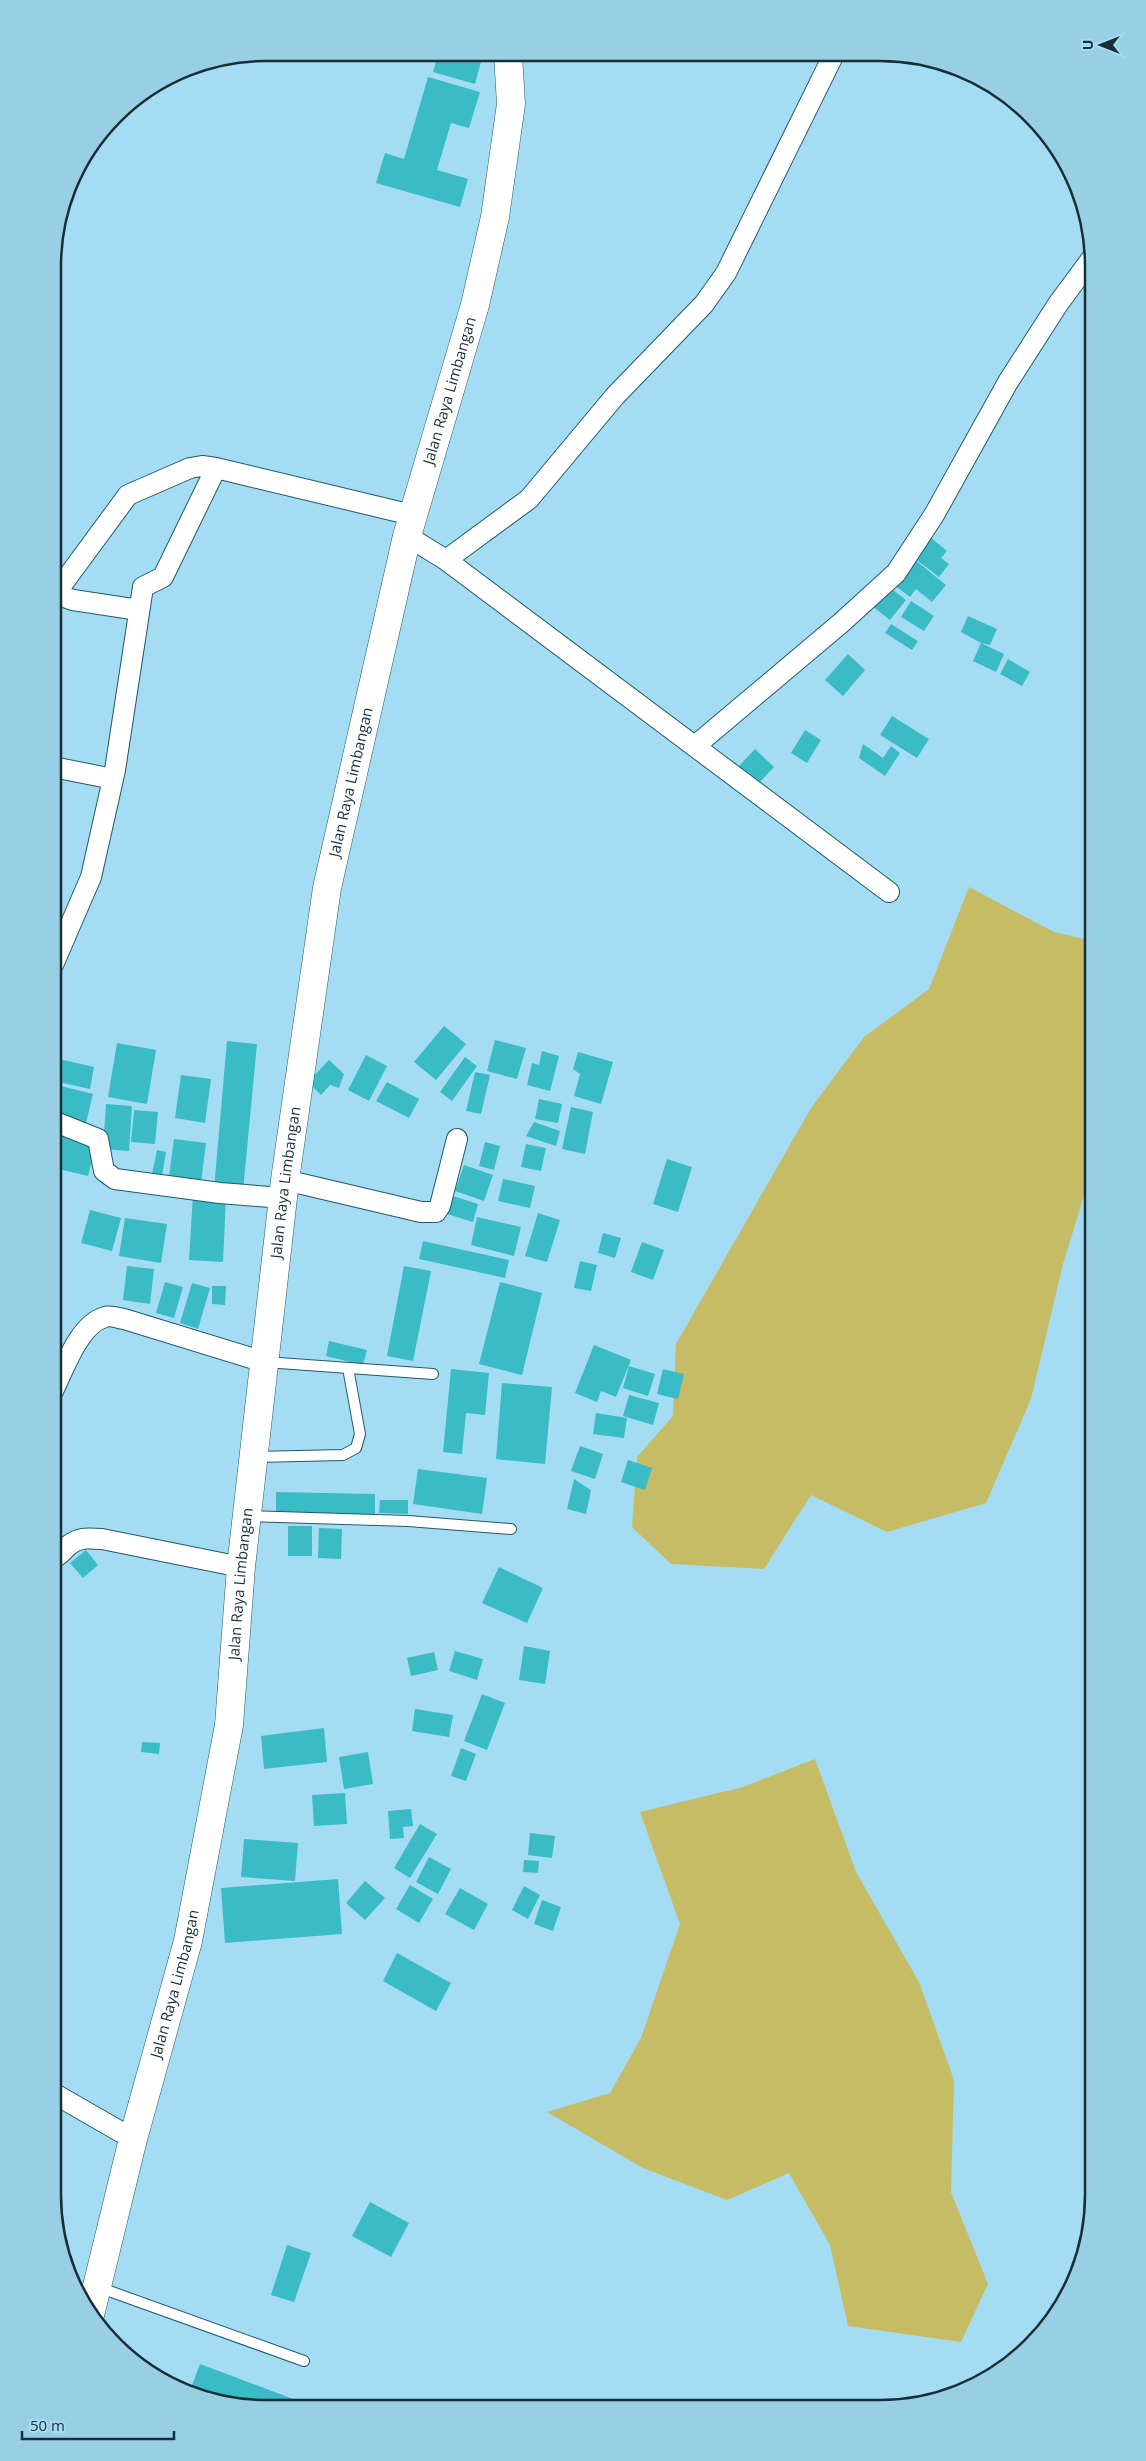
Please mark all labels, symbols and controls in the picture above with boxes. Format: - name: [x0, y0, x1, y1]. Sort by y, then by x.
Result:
- north arrow: [1076, 20, 1126, 70]
- text: U: [1078, 40, 1097, 50]
- street label: Jalan Raya Limbangan: [417, 314, 480, 468]
- street label: Jalan Raya Limbangan: [323, 705, 377, 861]
- street label: Jalan Raya Limbangan: [265, 1105, 304, 1261]
- street label: Jalan Raya Limbangan: [223, 1507, 257, 1663]
- street label: Jalan Raya Limbangan: [144, 1908, 203, 2062]
- scale bar: [22, 2408, 175, 2440]
- text: 50 m: [30, 2415, 65, 2435]

